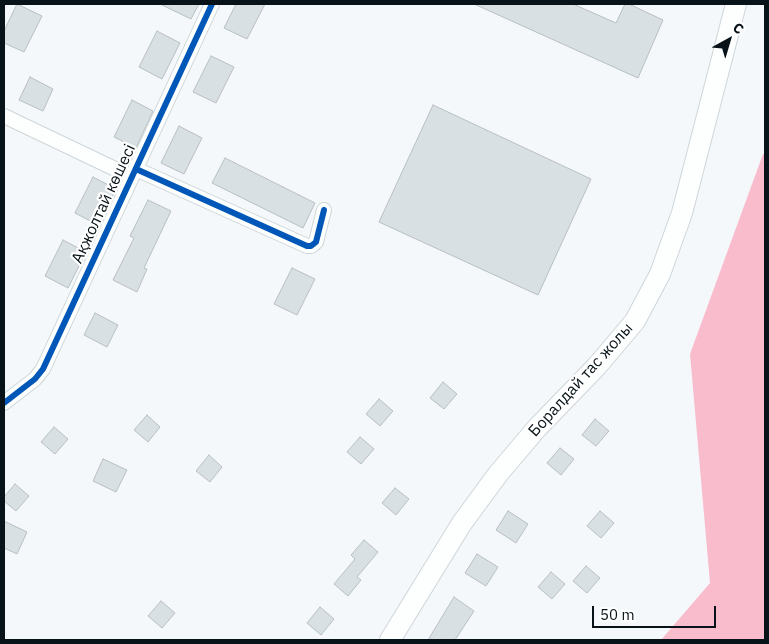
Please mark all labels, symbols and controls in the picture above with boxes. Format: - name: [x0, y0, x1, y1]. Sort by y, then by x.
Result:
- north arrow: [704, 15, 754, 65]
- text: С: [729, 18, 748, 38]
- street label: Ақжолтай көшесі: [68, 141, 140, 267]
- street label: Боралдай тас жолы: [525, 319, 637, 441]
- scale bar: [594, 596, 718, 628]
- text: 50 m: [600, 605, 635, 624]

